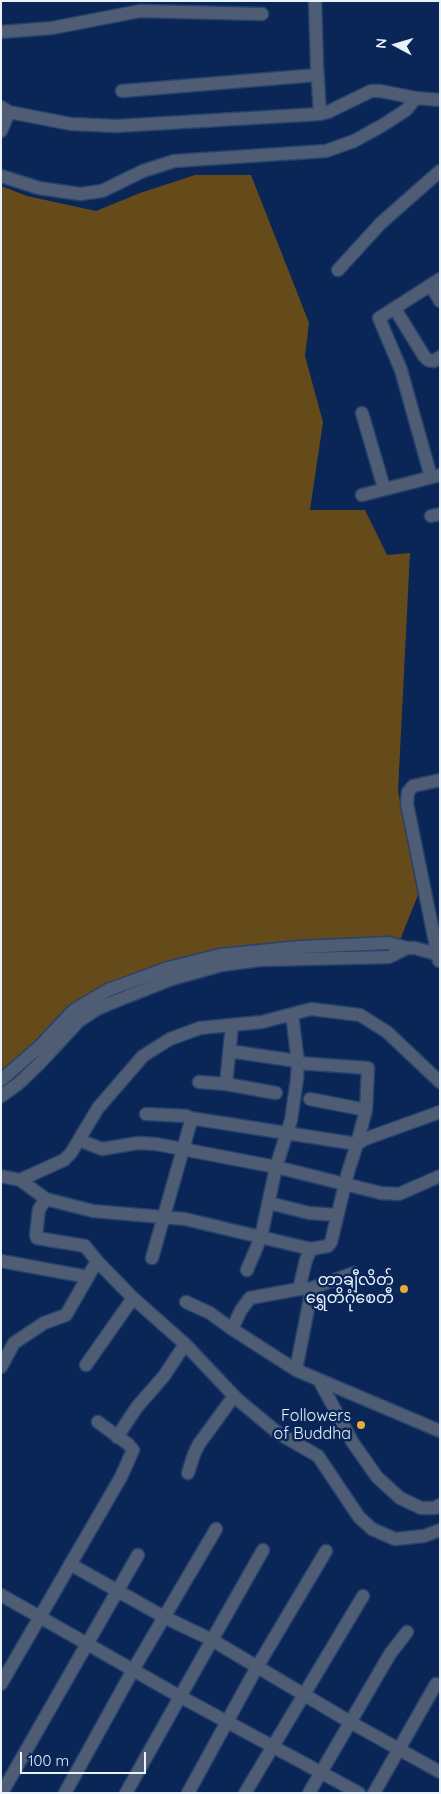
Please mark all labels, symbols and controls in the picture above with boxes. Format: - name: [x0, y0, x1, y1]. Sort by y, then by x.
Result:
- north arrow: [371, 20, 421, 70]
- text: N: [372, 37, 391, 50]
- place label: တာချီလိတ် ရွှေတိဂုံစေတီ: [306, 1270, 394, 1308]
- marker: တာချီလိတ် ရွှေတိဂုံစေတီ: [398, 1283, 410, 1295]
- place label: Followers of Buddha: [274, 1406, 351, 1444]
- marker: Followers of Buddha: [355, 1419, 367, 1431]
- scale bar: [22, 1742, 149, 1774]
- text: 100 m: [28, 1751, 69, 1770]

